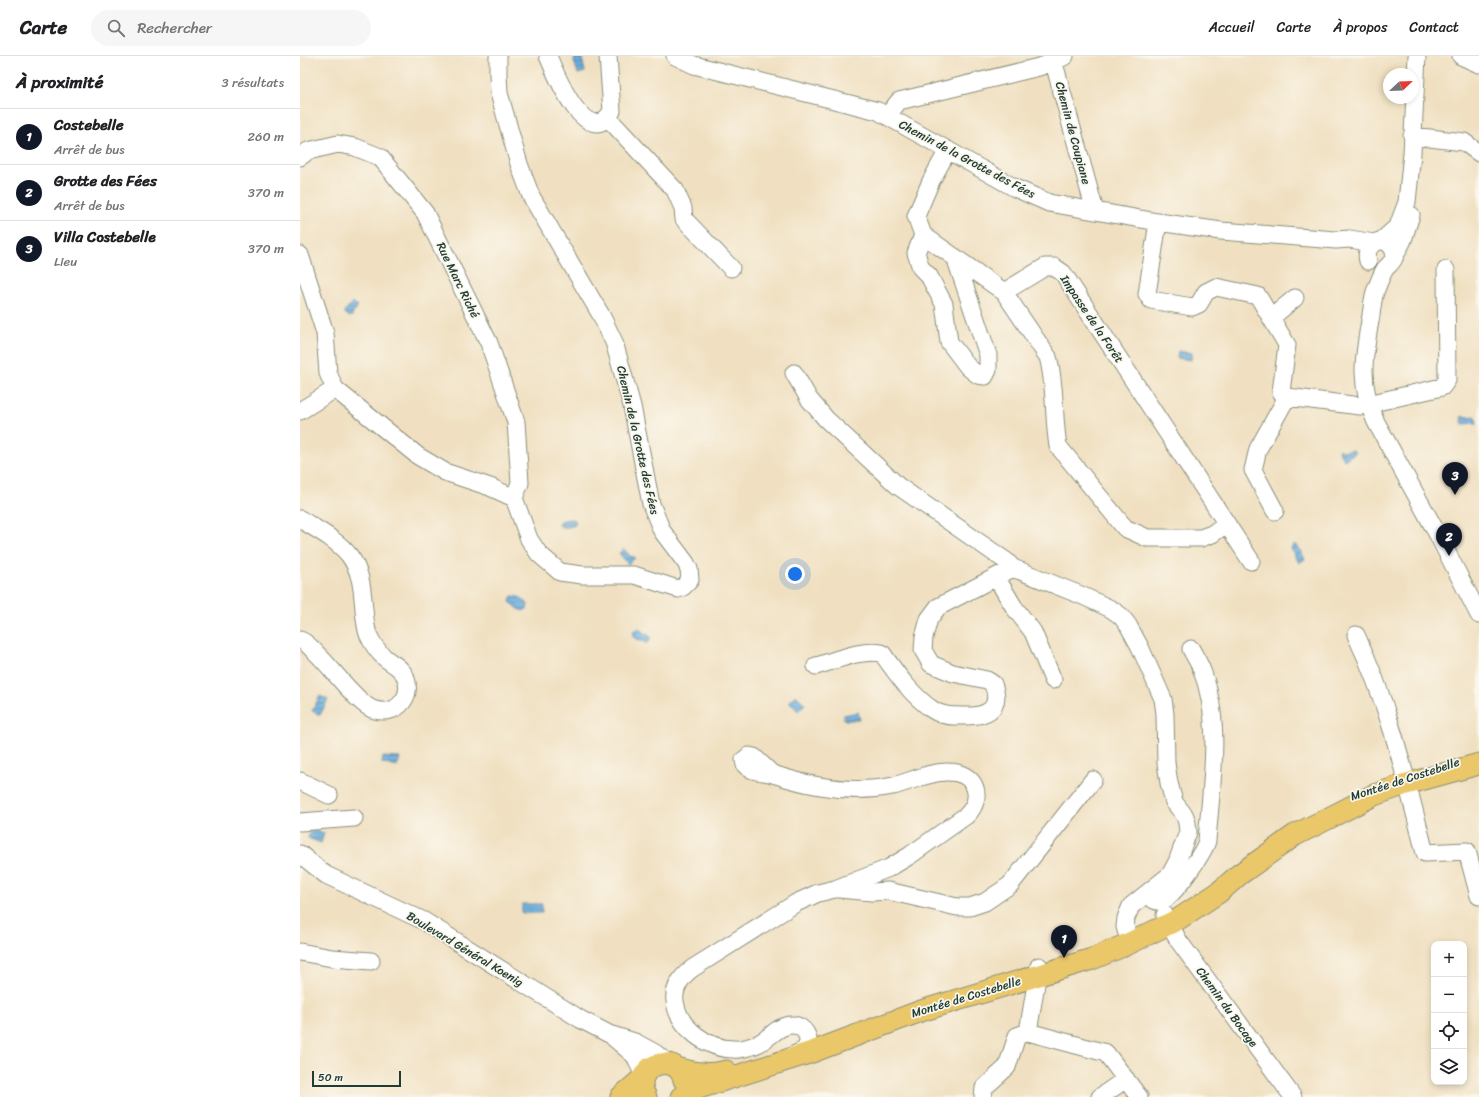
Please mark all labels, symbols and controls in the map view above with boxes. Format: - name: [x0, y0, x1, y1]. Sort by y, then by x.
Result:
- search box: [91, 10, 371, 46]
- text: Carte: [20, 11, 67, 44]
- text: Rechercher: [137, 15, 212, 41]
- text: Accueil: [1209, 15, 1255, 40]
- text: Carte: [1277, 15, 1311, 40]
- text: À propos: [1333, 15, 1387, 40]
- text: Contact: [1409, 15, 1459, 40]
- icon: search: [105, 17, 127, 39]
- text: À proximité: [16, 67, 103, 97]
- north arrow: [1383, 68, 1419, 104]
- text: 3 résultats: [222, 71, 284, 94]
- street label: Chemin de Coupiane: [1049, 79, 1097, 187]
- text: Costebelle: [54, 112, 124, 138]
- street label: Chemin de la Grotte des Fées: [895, 114, 1039, 204]
- text: 1: [26, 125, 32, 148]
- text: 260 m: [248, 125, 284, 148]
- text: Arrêt de bus: [54, 138, 125, 161]
- text: Grotte des Fées: [54, 168, 157, 194]
- text: 2: [25, 181, 33, 204]
- text: 370 m: [248, 181, 284, 204]
- text: Arrêt de bus: [54, 194, 125, 217]
- text: Villa Costebelle: [54, 224, 156, 250]
- text: 3: [25, 237, 33, 260]
- text: 370 m: [248, 237, 284, 260]
- street label: Rue Marc Riché: [430, 238, 486, 322]
- text: Lieu: [54, 250, 77, 273]
- street label: Impasse de la Forêt: [1054, 269, 1130, 368]
- street label: Chemin de la Grotte des Fées: [610, 363, 666, 517]
- pin: 3: [1442, 462, 1468, 495]
- pin: 2: [1436, 523, 1462, 556]
- your location: [785, 564, 805, 584]
- street label: Montée de Costebelle: [1347, 751, 1463, 807]
- street label: Boulevard Général Koenig: [402, 905, 528, 993]
- pin: 1: [1051, 925, 1077, 958]
- map controls: [1431, 941, 1467, 1085]
- button: +: [1431, 941, 1467, 977]
- street label: Chemin du Bocage: [1190, 962, 1264, 1052]
- street label: Montée de Costebelle: [908, 970, 1024, 1024]
- button: −: [1431, 977, 1467, 1013]
- button: locate: [1431, 1013, 1467, 1049]
- button: layers: [1431, 1049, 1467, 1085]
- text: 50 m: [318, 1068, 343, 1087]
- scale bar: [312, 1069, 401, 1088]

